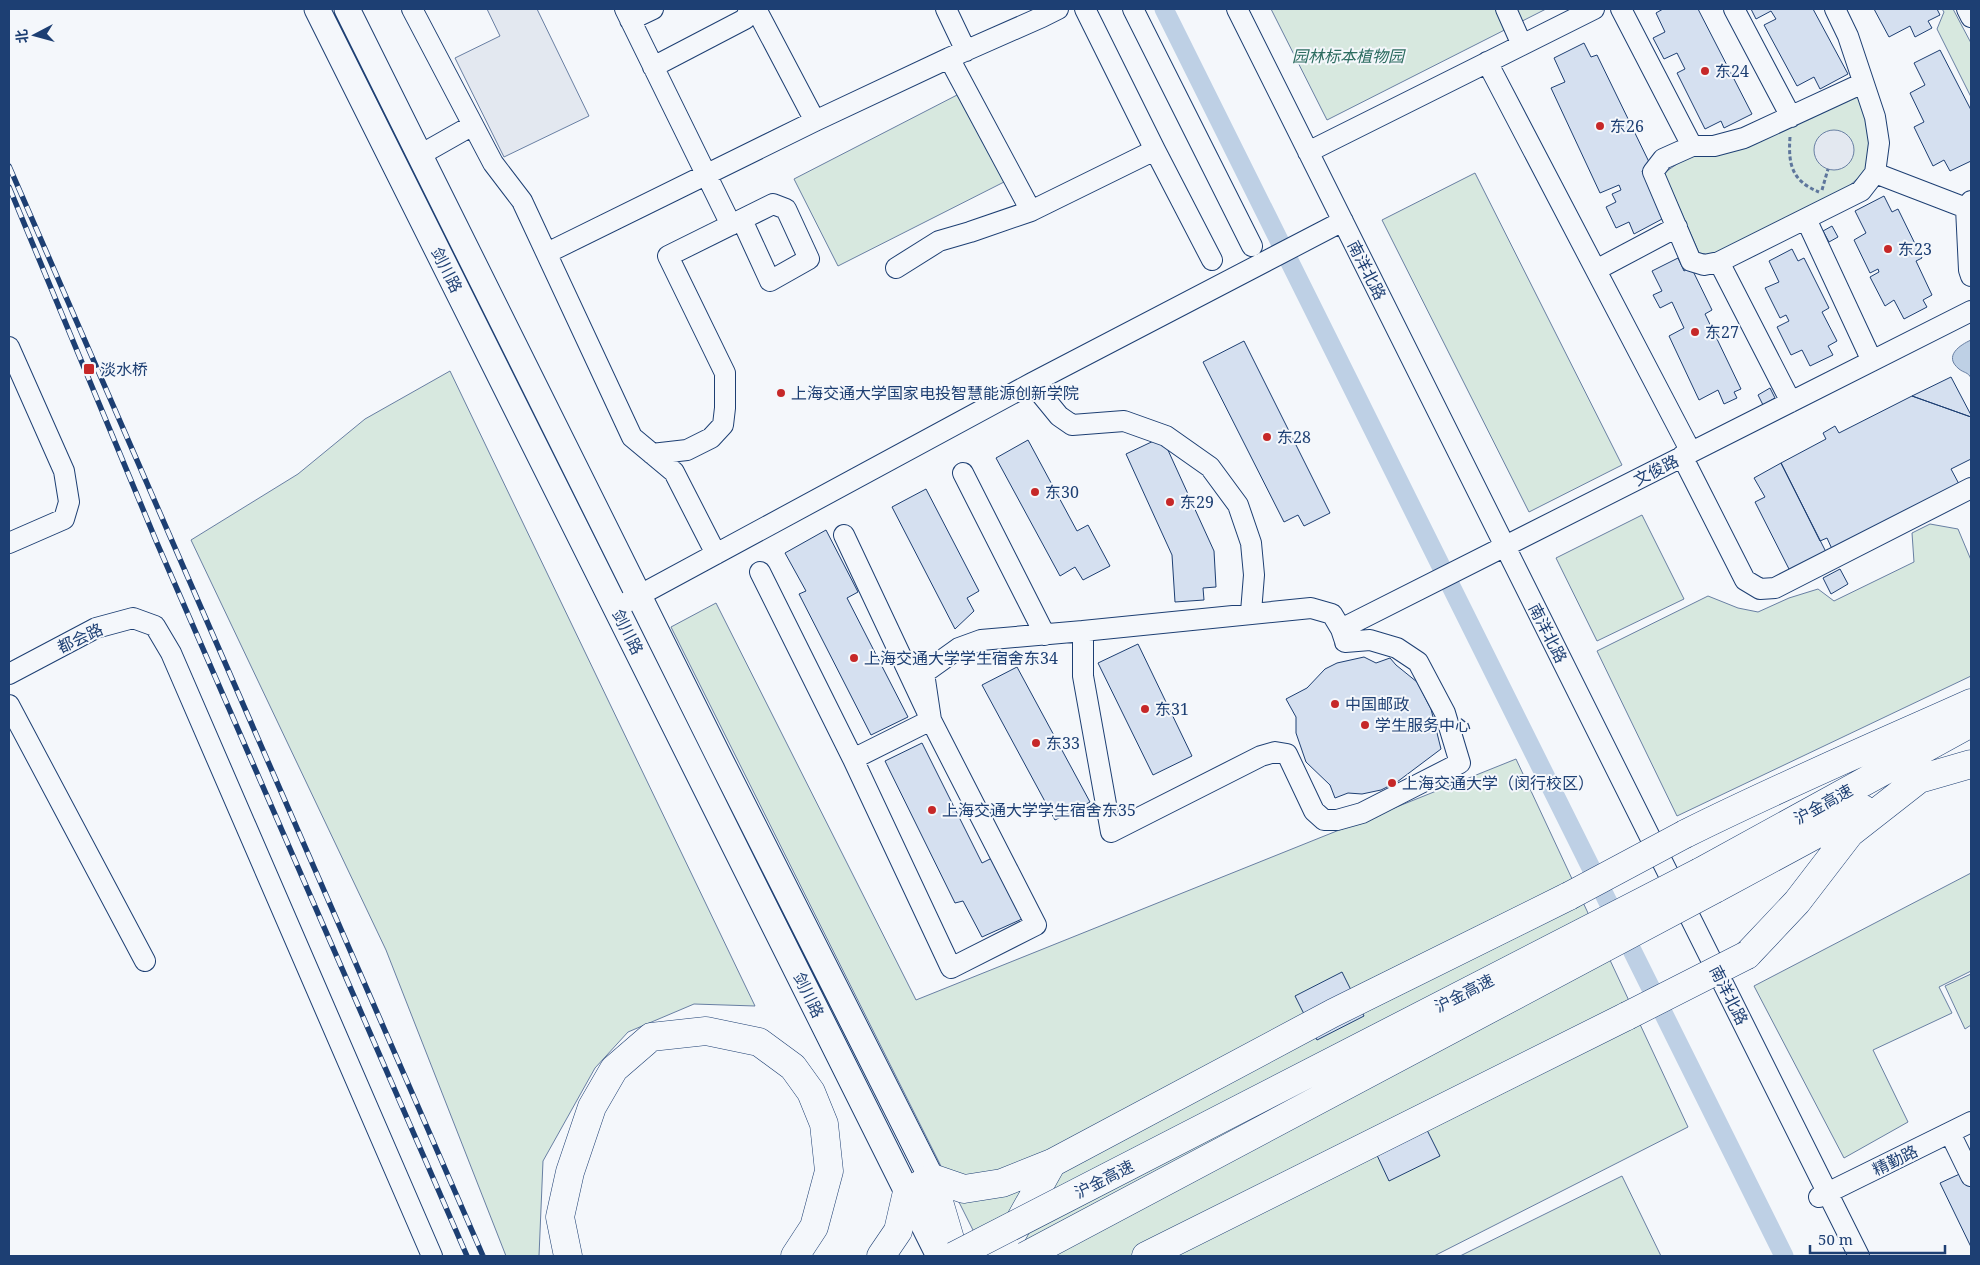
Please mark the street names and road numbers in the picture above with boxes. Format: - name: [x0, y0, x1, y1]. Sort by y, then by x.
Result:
- street label: 南洋北路: [1343, 236, 1391, 304]
- street label: 剑川路: [426, 244, 468, 296]
- street label: 文俊路: [1630, 449, 1682, 491]
- street label: 南洋北路: [1524, 599, 1572, 667]
- street label: 剑川路: [607, 606, 649, 658]
- street label: 都会路: [54, 618, 106, 658]
- street label: 沪金高速: [1790, 779, 1856, 829]
- street label: 南洋北路: [1705, 961, 1753, 1029]
- street label: 剑川路: [789, 969, 829, 1021]
- street label: 沪金高速: [1430, 969, 1498, 1017]
- street label: 精勤路: [1869, 1140, 1921, 1180]
- street label: 沪金高速: [1070, 1155, 1138, 1203]

